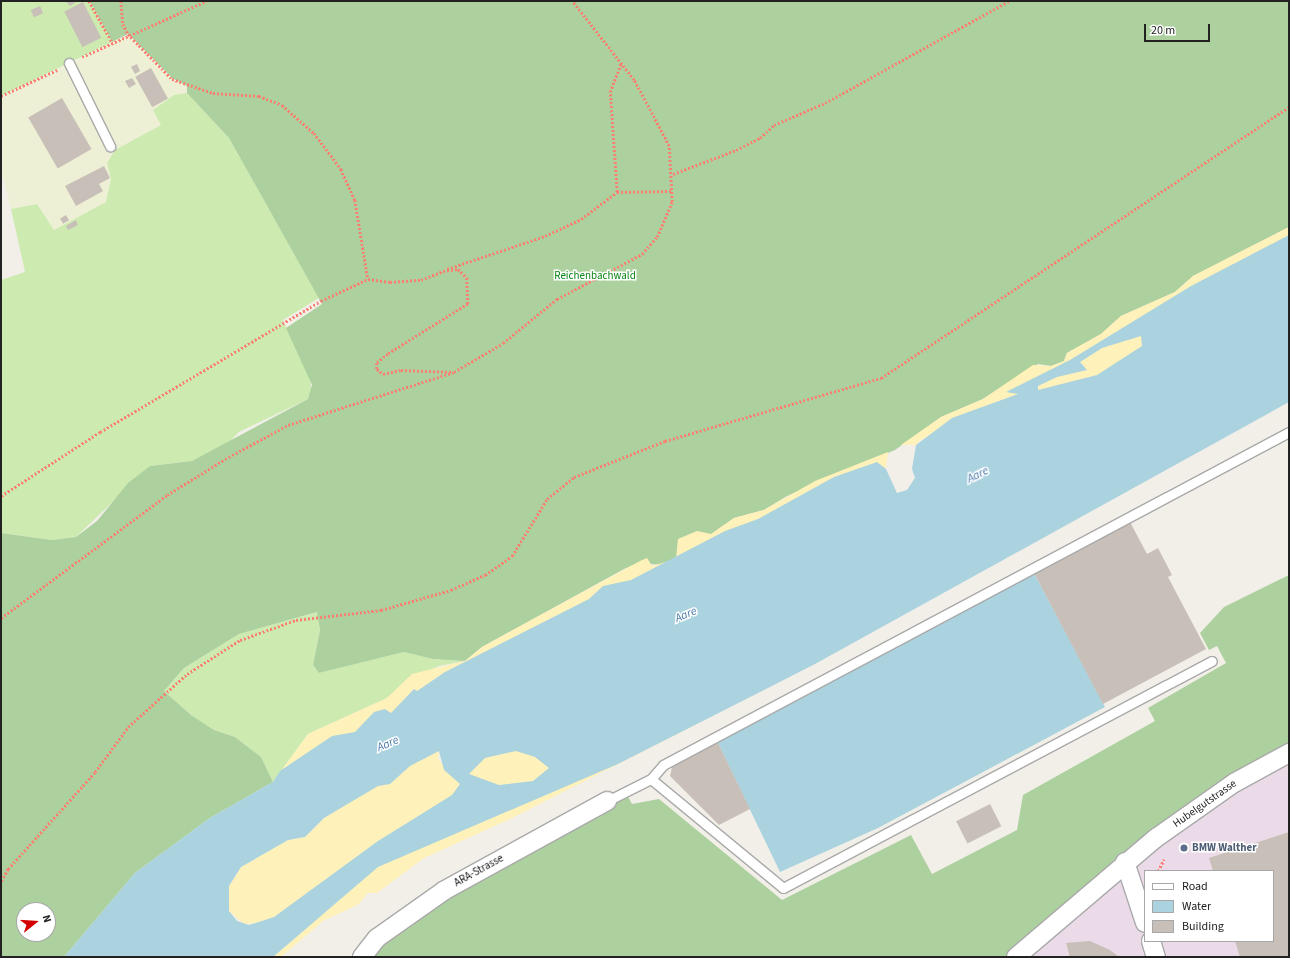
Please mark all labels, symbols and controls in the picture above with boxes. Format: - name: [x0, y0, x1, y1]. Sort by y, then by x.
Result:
- scale bar: [1146, 16, 1212, 42]
- text: 20 m: [1151, 22, 1175, 39]
- park label: Reichenbachwald: [554, 269, 636, 283]
- water label: Aare: [965, 464, 991, 486]
- water label: Aare: [673, 604, 699, 626]
- water label: Aare: [375, 733, 401, 755]
- street label: Hubelgutstrasse: [1171, 777, 1239, 831]
- place label: BMW Walther: [1192, 841, 1257, 855]
- marker: BMW Walther: [1179, 843, 1189, 853]
- street label: ARA-Strasse: [452, 852, 506, 890]
- legend: [1144, 870, 1274, 942]
- text: Road: [1182, 878, 1208, 895]
- text: Water: [1182, 898, 1211, 915]
- north arrow: [16, 902, 56, 942]
- text: N: [39, 913, 55, 924]
- text: Building: [1182, 918, 1224, 935]

